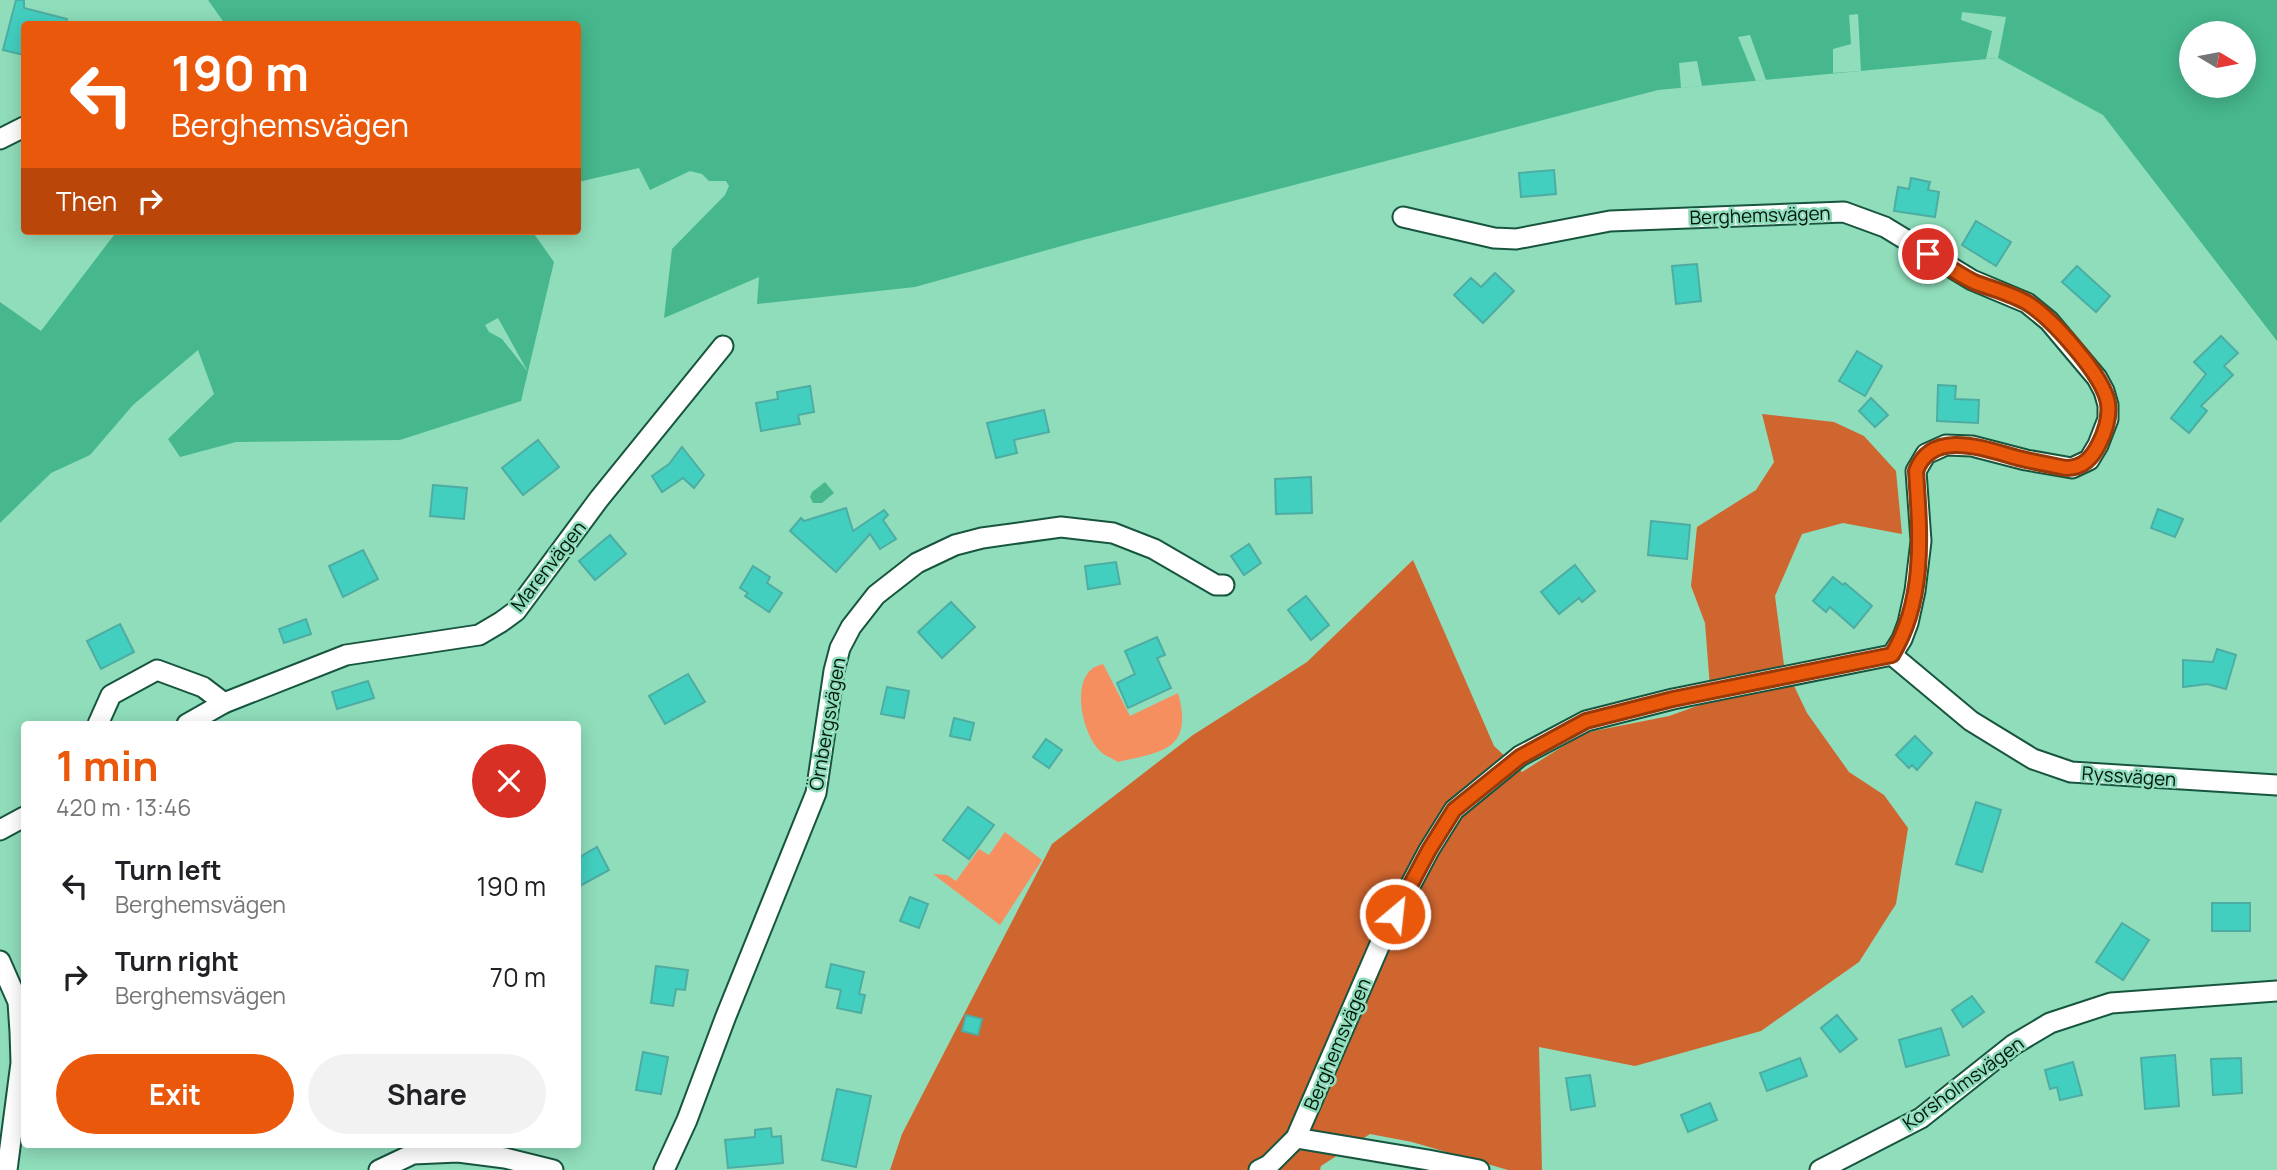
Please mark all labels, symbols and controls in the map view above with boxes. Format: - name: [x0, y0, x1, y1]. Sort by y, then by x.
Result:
- north arrow: [2179, 21, 2256, 98]
- map controls: [2179, 21, 2256, 98]
- text: 190 m: [171, 39, 309, 106]
- icon: left: [56, 49, 147, 140]
- text: Berghemsvägen: [171, 103, 409, 147]
- icon: right: [131, 182, 169, 220]
- text: Then: [56, 183, 117, 219]
- street label: Berghemsvägen: [1689, 200, 1831, 230]
- pin: [1898, 224, 1958, 284]
- icon: arrive: [1909, 235, 1947, 273]
- street label: Marenvägen: [504, 515, 592, 617]
- street label: Örnbergsvägen: [803, 655, 851, 793]
- text: 1 min: [56, 736, 159, 794]
- button: close: [472, 744, 546, 818]
- street label: Ryssvägen: [2081, 760, 2177, 792]
- text: 420 m · 13:46: [56, 791, 192, 823]
- text: Turn left: [115, 852, 222, 888]
- icon: left: [56, 867, 94, 905]
- text: 190 m: [477, 868, 546, 904]
- position arrow: [1358, 877, 1432, 951]
- text: Berghemsvägen: [115, 888, 286, 920]
- text: Turn right: [115, 943, 239, 979]
- icon: right: [56, 958, 94, 996]
- text: 70 m: [490, 959, 546, 995]
- street label: Berghemsvägen: [1297, 974, 1377, 1114]
- text: Berghemsvägen: [115, 979, 286, 1011]
- street label: Korsholmsvägen: [1897, 1030, 2029, 1136]
- button: Exit: [56, 1054, 294, 1134]
- button: Share: [308, 1054, 546, 1134]

